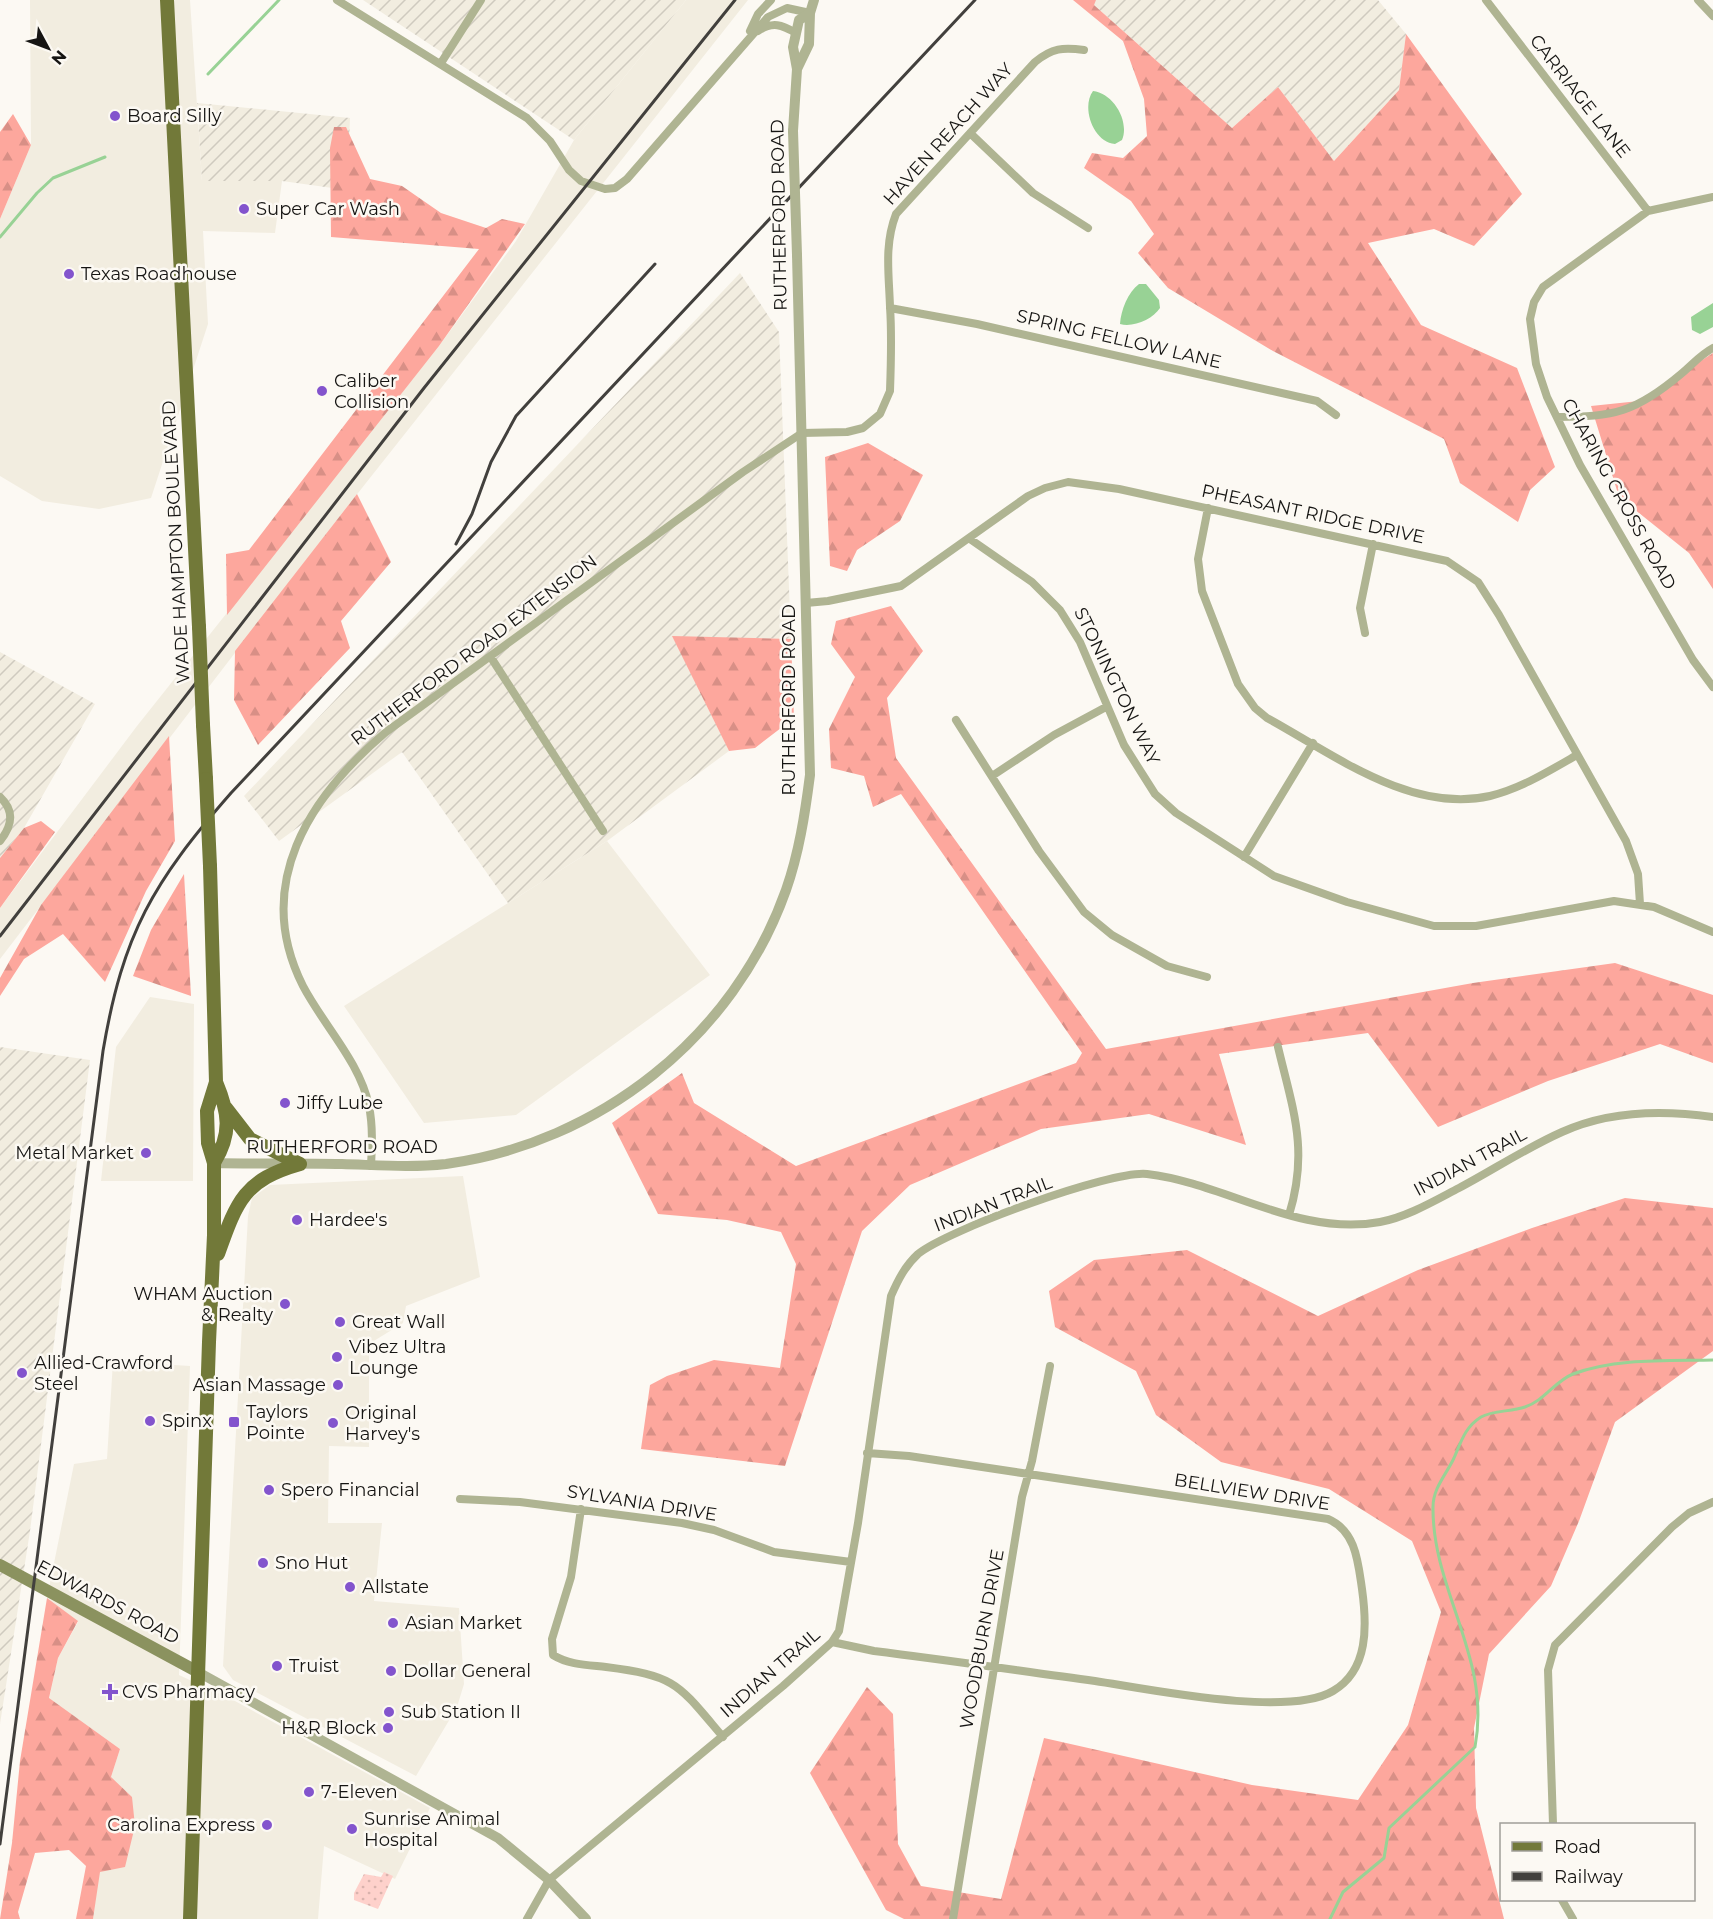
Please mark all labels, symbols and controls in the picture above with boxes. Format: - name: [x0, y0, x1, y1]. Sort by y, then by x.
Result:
- north arrow: [18, 18, 78, 78]
- street label: CARRIAGE LANE: [1525, 30, 1635, 162]
- text: N: [48, 46, 70, 69]
- street label: HAVEN REACH WAY: [878, 58, 1018, 209]
- place label: Board Silly: [127, 105, 222, 127]
- marker: Board Silly: [108, 109, 122, 123]
- street label: RUTHERFORD ROAD: [766, 119, 792, 311]
- place label: Super Car Wash: [256, 198, 400, 220]
- marker: Super Car Wash: [237, 202, 251, 216]
- place label: Texas Roadhouse: [81, 263, 237, 285]
- marker: Texas Roadhouse: [62, 267, 76, 281]
- street label: SPRING FELLOW LANE: [1014, 305, 1224, 373]
- place label: Caliber Collision: [334, 370, 409, 413]
- marker: Caliber Collision: [315, 384, 329, 398]
- street label: CHARING CROSS ROAD: [1557, 394, 1681, 594]
- street label: WADE HAMPTON BOULEVARD: [158, 400, 194, 684]
- street label: PHEASANT RIDGE DRIVE: [1200, 480, 1426, 548]
- street label: RUTHERFORD ROAD EXTENSION: [346, 550, 602, 750]
- street label: RUTHERFORD ROAD: [778, 604, 800, 796]
- street label: STONINGTON WAY: [1069, 604, 1165, 769]
- place label: Jiffy Lube: [296, 1092, 383, 1114]
- marker: Jiffy Lube: [278, 1096, 292, 1110]
- street label: INDIAN TRAIL: [1410, 1123, 1531, 1201]
- street label: RUTHERFORD ROAD: [246, 1136, 438, 1158]
- place label: Metal Market: [15, 1142, 134, 1164]
- marker: Metal Market: [139, 1146, 153, 1160]
- street label: INDIAN TRAIL: [931, 1171, 1056, 1237]
- place label: Hardee's: [309, 1209, 387, 1231]
- marker: Hardee's: [290, 1213, 304, 1227]
- place label: WHAM Auction & Realty: [133, 1283, 273, 1326]
- marker: WHAM Auction & Realty: [278, 1297, 292, 1311]
- place label: Great Wall: [352, 1311, 445, 1333]
- marker: Great Wall: [333, 1315, 347, 1329]
- place label: Vibez Ultra Lounge: [349, 1336, 446, 1379]
- marker: Vibez Ultra Lounge: [330, 1350, 344, 1364]
- place label: Allied-Crawford Steel: [34, 1352, 173, 1395]
- marker: Allied-Crawford Steel: [15, 1366, 29, 1380]
- place label: Asian Massage: [193, 1374, 326, 1396]
- marker: Asian Massage: [331, 1378, 345, 1392]
- place label: Taylors Pointe: [246, 1401, 308, 1444]
- place label: Original Harvey's: [345, 1402, 420, 1445]
- place label: Spinx: [162, 1410, 212, 1432]
- marker: Spinx: [143, 1414, 157, 1428]
- marker: Taylors Pointe: [227, 1415, 241, 1429]
- marker: Original Harvey's: [326, 1416, 340, 1430]
- street label: BELLVIEW DRIVE: [1172, 1469, 1332, 1515]
- place label: Spero Financial: [281, 1479, 420, 1501]
- street label: SYLVANIA DRIVE: [565, 1480, 719, 1526]
- marker: Spero Financial: [262, 1483, 276, 1497]
- street label: WOODBURN DRIVE: [955, 1547, 1009, 1731]
- place label: Sno Hut: [275, 1552, 348, 1574]
- street label: EDWARDS ROAD: [33, 1555, 183, 1649]
- marker: Sno Hut: [256, 1556, 270, 1570]
- place label: Allstate: [362, 1576, 429, 1598]
- marker: Allstate: [343, 1580, 357, 1594]
- place label: Asian Market: [405, 1612, 522, 1634]
- marker: Asian Market: [386, 1616, 400, 1630]
- street label: INDIAN TRAIL: [716, 1623, 825, 1722]
- place label: Truist: [289, 1655, 339, 1677]
- marker: Truist: [270, 1659, 284, 1673]
- place label: Dollar General: [403, 1660, 531, 1682]
- marker: Dollar General: [384, 1664, 398, 1678]
- place label: CVS Pharmacy: [122, 1681, 255, 1703]
- marker: CVS Pharmacy: [103, 1685, 117, 1699]
- place label: Sub Station II: [401, 1701, 521, 1723]
- marker: Sub Station II: [382, 1705, 396, 1719]
- place label: H&R Block: [281, 1717, 376, 1739]
- marker: H&R Block: [381, 1721, 395, 1735]
- place label: 7-Eleven: [321, 1781, 398, 1803]
- marker: 7-Eleven: [302, 1785, 316, 1799]
- place label: Sunrise Animal Hospital: [364, 1808, 500, 1851]
- place label: Carolina Express: [107, 1814, 255, 1836]
- marker: Carolina Express: [260, 1818, 274, 1832]
- marker: Sunrise Animal Hospital: [345, 1822, 359, 1836]
- legend: [1500, 1823, 1695, 1901]
- text: Road: [1554, 1836, 1601, 1858]
- text: Railway: [1554, 1866, 1623, 1888]

